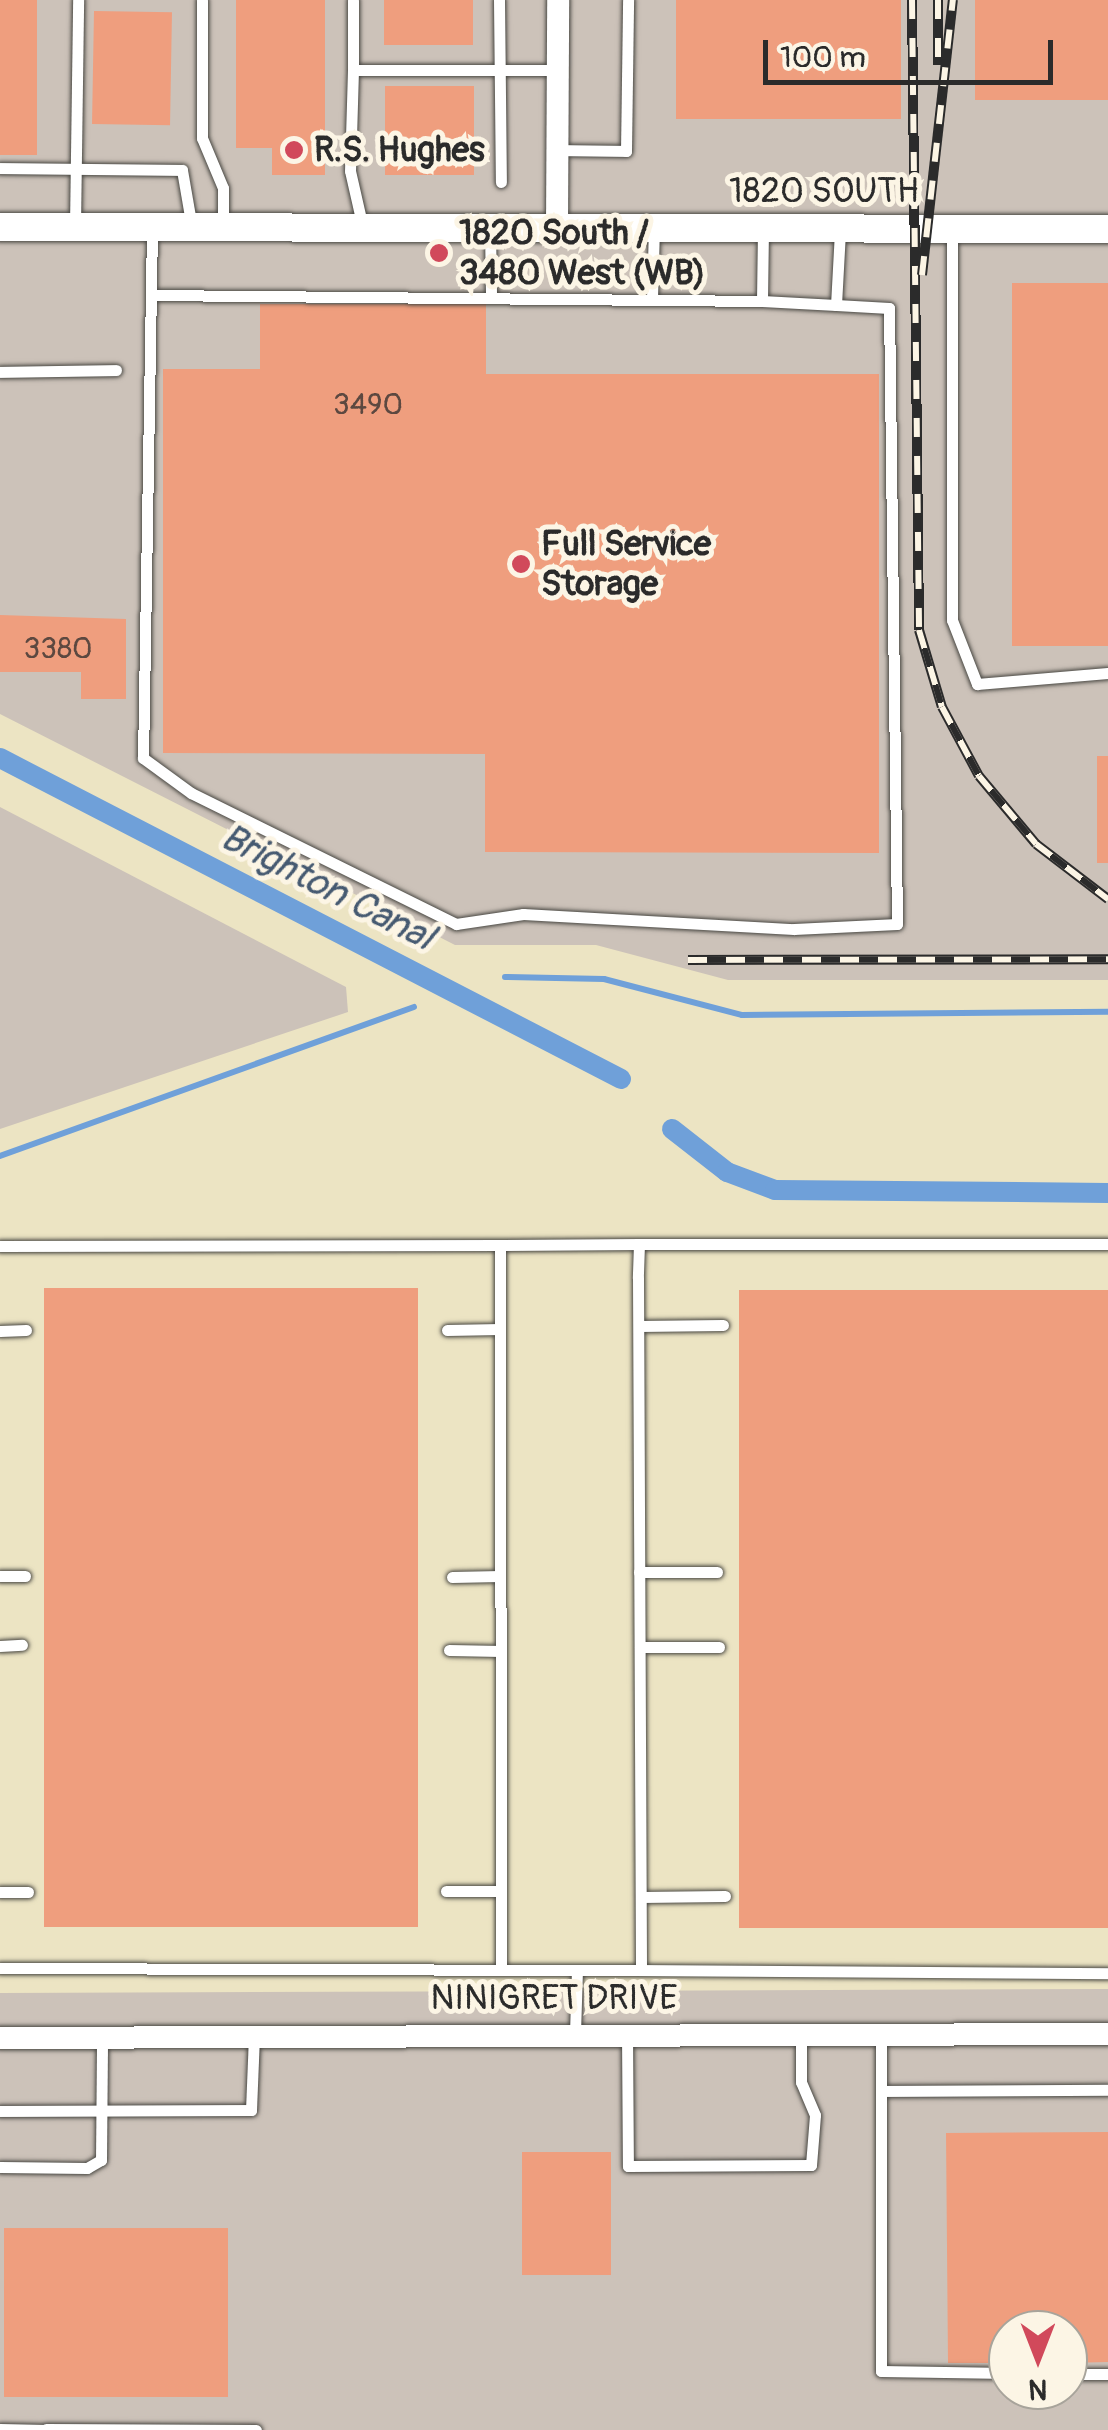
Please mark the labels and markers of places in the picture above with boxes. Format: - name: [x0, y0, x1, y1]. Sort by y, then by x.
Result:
- place label: R.S. Hughes: [314, 129, 485, 171]
- marker: R.S. Hughes: [283, 139, 305, 161]
- place label: 1820 South / 3480 West (WB): [459, 212, 706, 294]
- marker: 1820 South / 3480 West (WB): [428, 242, 450, 264]
- place label: Full Service Storage: [541, 523, 711, 605]
- marker: Full Service Storage: [510, 553, 532, 575]

